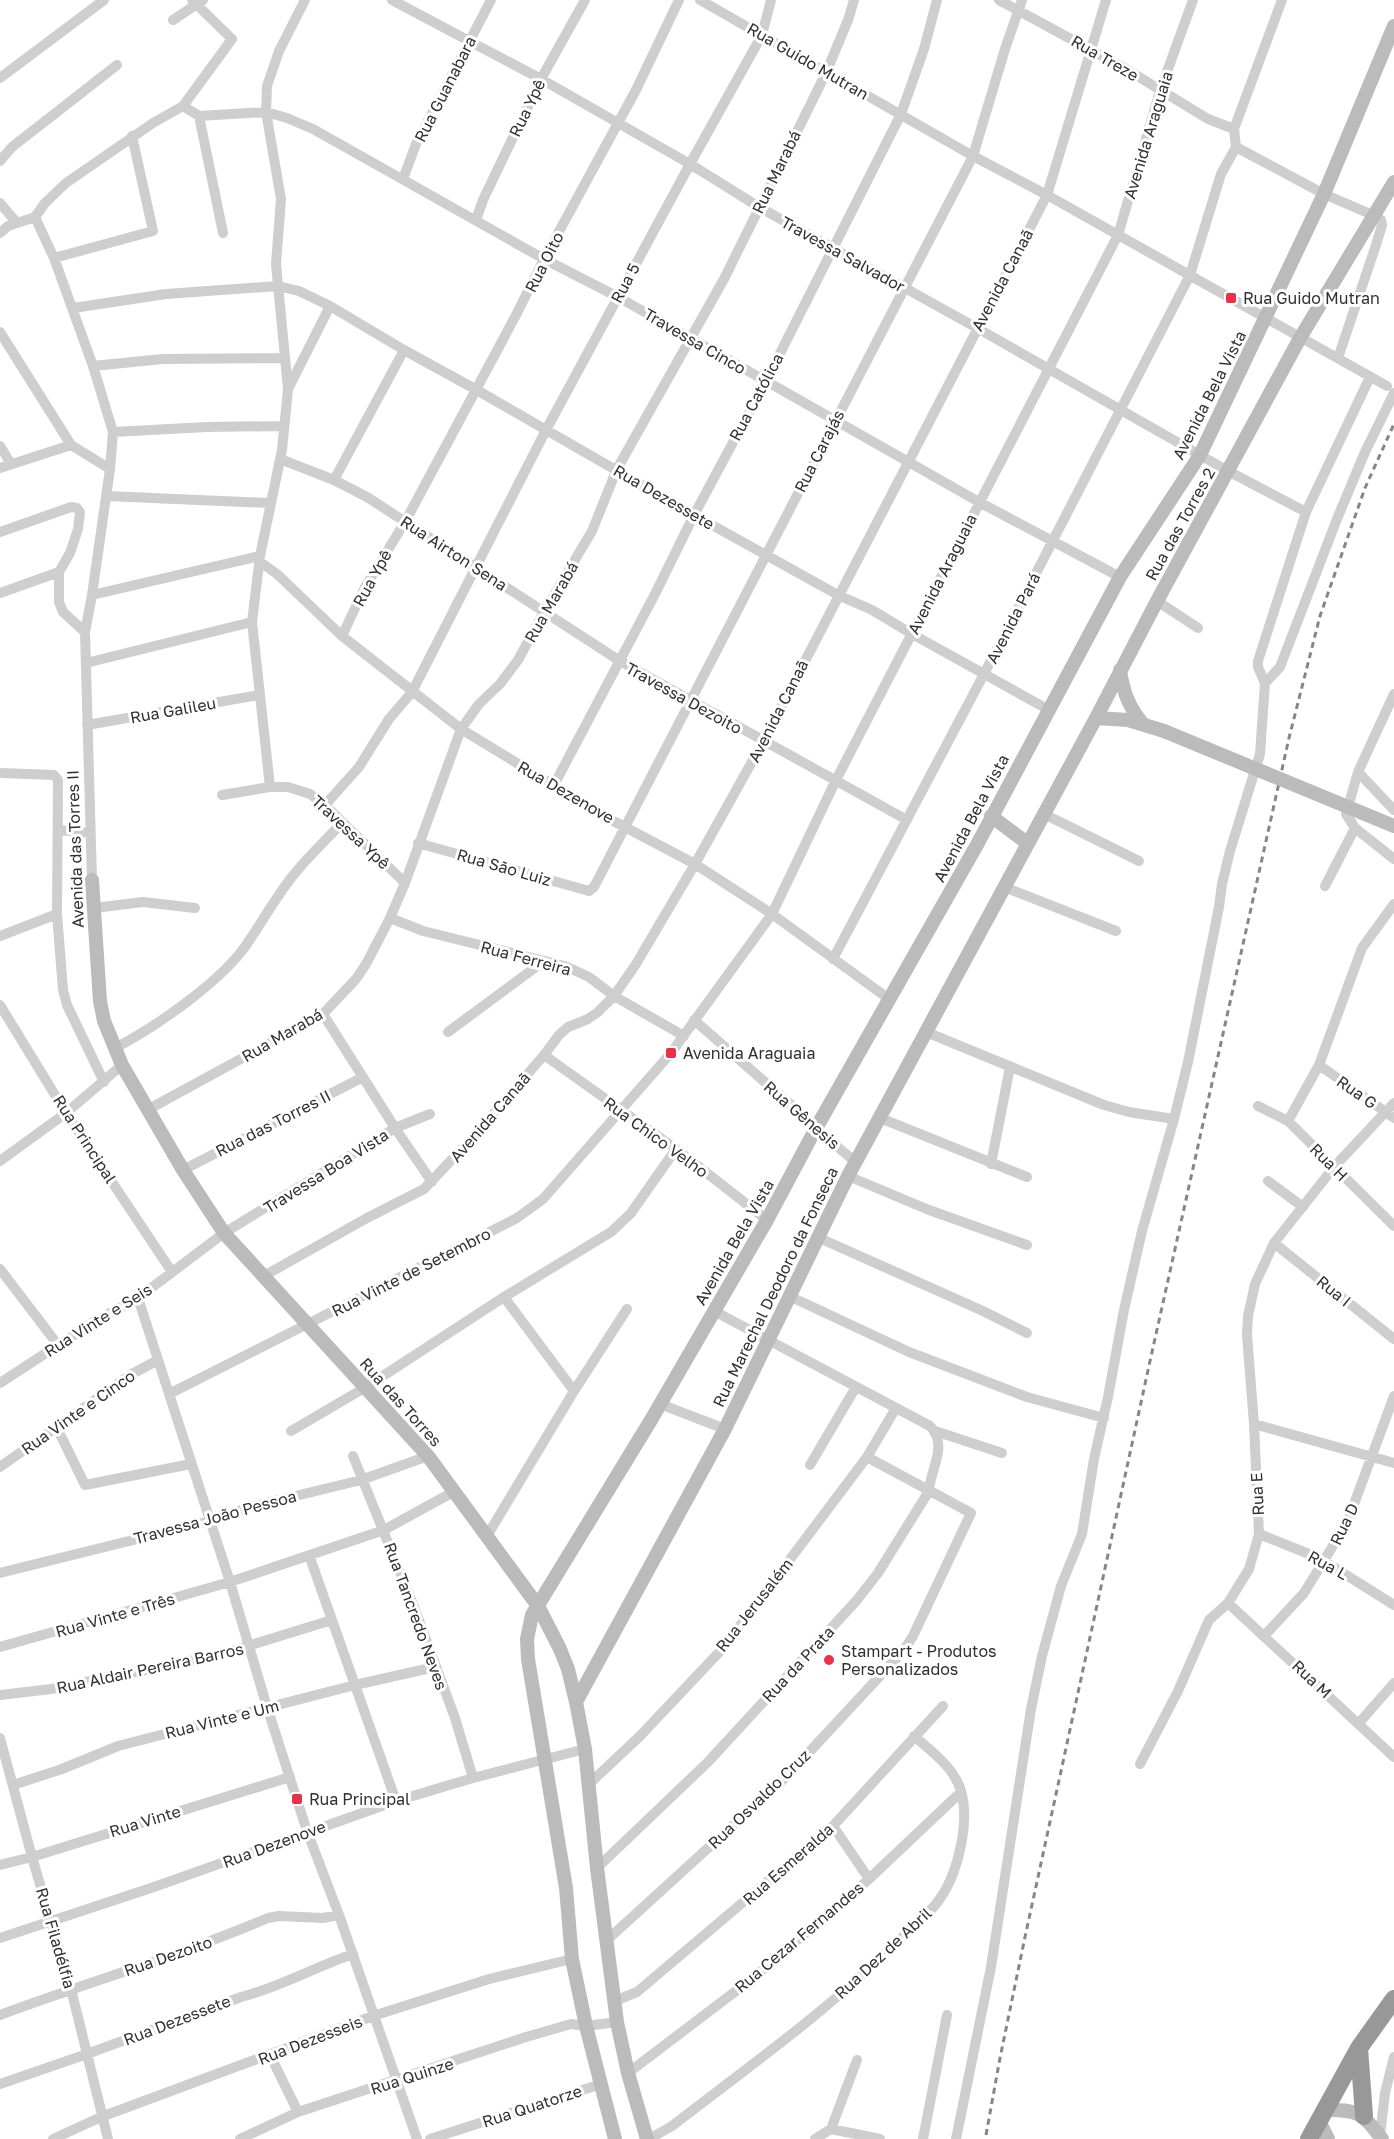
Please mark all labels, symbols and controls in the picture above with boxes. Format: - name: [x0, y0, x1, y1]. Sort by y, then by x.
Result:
- street label: Rua Guido Mutran: [744, 18, 872, 104]
- street label: Rua Treze: [1068, 31, 1142, 85]
- street label: Rua Guanabara: [410, 33, 480, 145]
- street label: Avenida Araguaia: [1119, 69, 1177, 201]
- street label: Rua Ypê: [504, 76, 550, 140]
- street label: Rua Marabá: [747, 127, 805, 217]
- street label: Travessa Salvador: [778, 212, 908, 296]
- street label: Avenida Canaã: [967, 226, 1037, 334]
- street label: Rua Oito: [520, 228, 568, 296]
- street label: Rua 5: [606, 260, 644, 306]
- place label: Rua Guido Mutran: [1243, 288, 1380, 308]
- marker: Rua Guido Mutran: [1224, 291, 1238, 305]
- street label: Travessa Cinco: [640, 304, 750, 378]
- street label: Avenida Bela Vista: [1168, 327, 1250, 463]
- street label: Rua Católica: [725, 350, 787, 444]
- street label: Rua Carajás: [790, 406, 848, 496]
- street label: Rua Dezessete: [610, 460, 718, 534]
- street label: Rua das Torres 2: [1141, 464, 1219, 584]
- street label: Avenida Araguaia: [903, 510, 981, 638]
- street label: Rua Airton Sena: [397, 511, 511, 595]
- street label: Rua Ypê: [348, 546, 396, 610]
- street label: Rua Marabá: [520, 558, 582, 646]
- street label: Avenida Pará: [982, 569, 1044, 667]
- street label: Avenida Canaã: [744, 656, 812, 766]
- street label: Travessa Dezoito: [622, 658, 746, 738]
- street label: Rua Galileu: [128, 693, 218, 727]
- street label: Avenida Bela Vista: [929, 751, 1013, 885]
- street label: Rua Dezenove: [514, 756, 618, 828]
- street label: Avenida das Torres II: [62, 770, 88, 928]
- street label: Travessa Ypê: [308, 791, 394, 873]
- street label: Rua São Luiz: [455, 844, 553, 890]
- street label: Rua Ferreira: [479, 936, 573, 980]
- street label: Rua Marabá: [238, 1004, 326, 1066]
- place label: Avenida Araguaia: [683, 1043, 815, 1063]
- marker: Avenida Araguaia: [664, 1046, 678, 1060]
- street label: Avenida Canaã: [446, 1068, 534, 1166]
- street label: Rua G: [1333, 1071, 1381, 1113]
- street label: Rua Gênesis: [760, 1077, 844, 1153]
- street label: Rua das Torres II: [212, 1085, 334, 1161]
- street label: Rua Principal: [49, 1091, 121, 1187]
- street label: Rua Chico Velho: [600, 1092, 712, 1182]
- street label: Travessa Boa Vista: [260, 1124, 392, 1218]
- street label: Rua H: [1306, 1139, 1352, 1185]
- street label: Rua Marechal Deodoro da Fonseca: [708, 1164, 842, 1410]
- street label: Avenida Bela Vista: [690, 1176, 778, 1308]
- street label: Rua Vinte de Setembro: [328, 1223, 494, 1321]
- street label: Rua I: [1313, 1271, 1355, 1311]
- street label: Rua Vinte e Seis: [40, 1279, 156, 1361]
- street label: Rua das Torres: [356, 1353, 446, 1451]
- street label: Rua Vinte e Cinco: [17, 1365, 139, 1459]
- street label: Rua E: [1246, 1472, 1268, 1516]
- street label: Travessa João Pessoa: [132, 1486, 298, 1548]
- street label: Rua D: [1325, 1500, 1363, 1548]
- street label: Rua Tancredo Neves: [380, 1539, 452, 1693]
- street label: Rua L: [1305, 1546, 1351, 1584]
- street label: Rua Jerusalém: [711, 1554, 797, 1656]
- street label: Rua Vinte e Três: [53, 1588, 177, 1642]
- street label: Rua da Prata: [758, 1622, 838, 1706]
- street label: Rua Aldair Pereira Barros: [55, 1638, 245, 1698]
- place label: Stampart - Produtos Personalizados: [841, 1641, 997, 1679]
- marker: Stampart - Produtos Personalizados: [822, 1653, 836, 1667]
- street label: Rua M: [1288, 1656, 1336, 1702]
- street label: Rua Vinte e Um: [163, 1695, 281, 1743]
- street label: Rua Osvaldo Cruz: [704, 1745, 814, 1853]
- place label: Rua Principal: [309, 1789, 410, 1809]
- marker: Rua Principal: [290, 1792, 304, 1806]
- street label: Rua Vinte: [107, 1801, 183, 1841]
- street label: Rua Dezenove: [220, 1816, 328, 1872]
- street label: Rua Esmeralda: [738, 1819, 838, 1909]
- street label: Rua Cezar Fernandes: [730, 1877, 868, 1997]
- street label: Rua Filadélfia: [32, 1885, 80, 1991]
- street label: Rua Dez de Abril: [830, 1903, 936, 2003]
- street label: Rua Dezoito: [121, 1932, 215, 1980]
- street label: Rua Dezessete: [121, 1990, 233, 2050]
- street label: Rua Dezesseis: [255, 2011, 365, 2069]
- street label: Rua Quinze: [368, 2053, 456, 2099]
- street label: Rua Quatorze: [480, 2080, 584, 2132]

